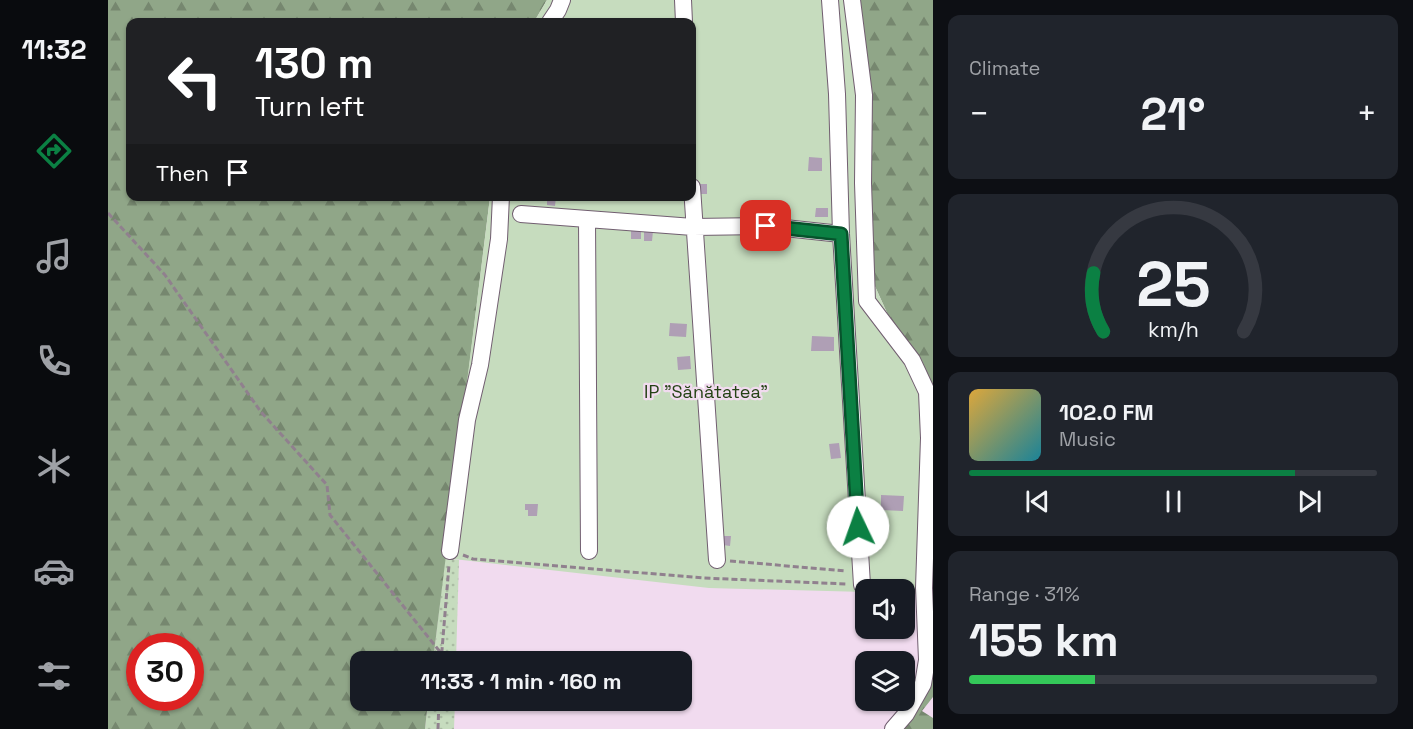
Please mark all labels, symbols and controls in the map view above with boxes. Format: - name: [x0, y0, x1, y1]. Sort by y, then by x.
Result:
- text: 11:32: [22, 32, 86, 67]
- text: 130 m: [255, 37, 373, 90]
- icon: left: [156, 42, 234, 120]
- text: Climate: [969, 55, 1040, 81]
- text: 21°: [1141, 86, 1205, 143]
- text: Turn left: [255, 89, 365, 124]
- text: −: [969, 93, 989, 135]
- text: +: [1357, 93, 1377, 135]
- icon: directions: [33, 130, 75, 172]
- icon: arrive: [221, 156, 254, 189]
- text: Then: [156, 159, 209, 187]
- pin: [740, 200, 791, 251]
- icon: arrive: [749, 209, 782, 242]
- icon: music: [33, 235, 75, 277]
- text: 25: [1136, 245, 1210, 324]
- text: km/h: [1147, 317, 1199, 344]
- icon: phone: [33, 340, 75, 382]
- park label: IP "Sănătatea": [644, 380, 768, 403]
- text: 102.0 FM: [1059, 398, 1154, 426]
- text: Music: [1059, 426, 1116, 452]
- icon: climate: [33, 445, 75, 487]
- icon: previous: [1021, 485, 1054, 518]
- icon: pause: [1157, 485, 1190, 518]
- icon: next: [1293, 485, 1326, 518]
- position arrow: [826, 495, 890, 559]
- icon: car: [33, 550, 75, 592]
- map controls: [855, 579, 915, 711]
- button: sound: [855, 579, 915, 639]
- text: Range · 31%: [969, 581, 1080, 607]
- text: 155 km: [969, 612, 1119, 669]
- speed limit sign: 30: [126, 633, 204, 711]
- button: layers: [855, 651, 915, 711]
- icon: filters: [33, 655, 75, 697]
- text: 11:33 · 1 min · 160 m: [420, 667, 622, 695]

